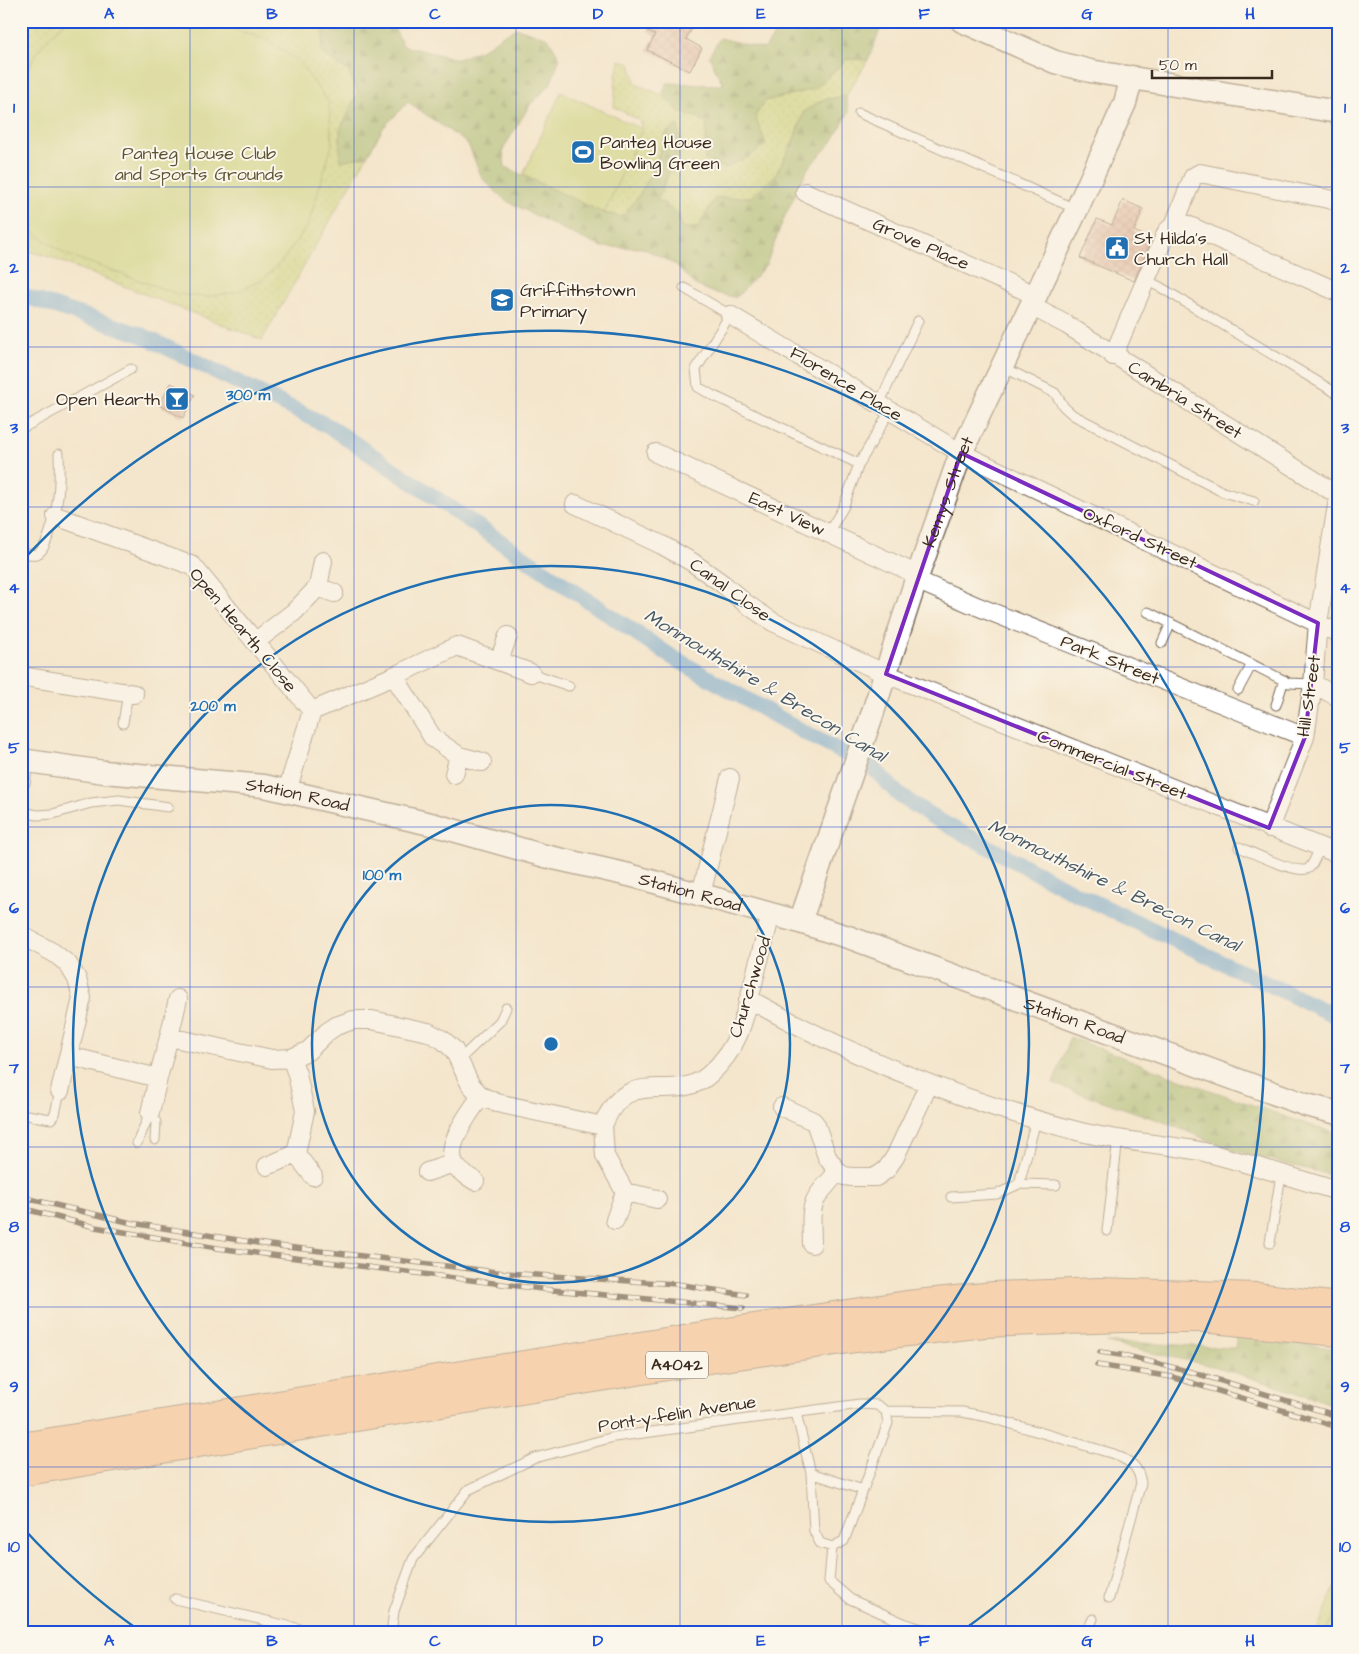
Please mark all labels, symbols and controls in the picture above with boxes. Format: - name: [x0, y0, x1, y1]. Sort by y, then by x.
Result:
- text: A: [104, 3, 115, 25]
- text: B: [266, 3, 278, 25]
- text: C: [429, 3, 441, 25]
- text: D: [593, 3, 604, 25]
- text: E: [756, 3, 766, 25]
- text: F: [918, 3, 930, 25]
- text: G: [1081, 3, 1093, 25]
- text: H: [1245, 3, 1255, 25]
- scale bar: [1152, 48, 1272, 80]
- text: 50 m: [1159, 55, 1197, 76]
- text: 1: [13, 97, 16, 119]
- text: 1: [1344, 97, 1347, 119]
- place label: Panteg House Bowling Green: [600, 130, 719, 177]
- sports icon: Panteg House Bowling Green: [570, 139, 596, 165]
- park label: Panteg House Club and Sports Grounds: [115, 141, 283, 187]
- street label: Grove Place: [869, 212, 974, 277]
- place label: St Hilda's Church Hall: [1134, 226, 1228, 272]
- public building icon: St Hilda's Church Hall: [1104, 235, 1130, 261]
- text: 2: [8, 257, 19, 279]
- text: 2: [1339, 257, 1350, 279]
- place label: Griffithstown Primary: [520, 278, 635, 325]
- school or university icon: Griffithstown Primary: [489, 287, 515, 313]
- street label: Florence Place: [785, 341, 907, 428]
- street label: Cambria Street: [1123, 355, 1248, 446]
- text: 300 m: [225, 385, 270, 406]
- bar icon: Open Hearth: [164, 386, 190, 412]
- place label: Open Hearth: [56, 387, 160, 412]
- text: 3: [9, 417, 19, 439]
- text: 3: [1340, 417, 1350, 439]
- street label: Kemys Street: [916, 431, 980, 551]
- street label: East View: [745, 485, 829, 543]
- street label: Oxford Street: [1079, 501, 1202, 576]
- street label: Canal Close: [684, 552, 776, 628]
- street label: Open Hearth Close: [183, 562, 303, 698]
- text: 4: [9, 577, 20, 599]
- text: 4: [1340, 577, 1351, 599]
- water label: Monmouthshire & Brecon Canal: [639, 603, 894, 771]
- street label: Park Street: [1057, 629, 1164, 691]
- street label: Hill Street: [1291, 653, 1327, 738]
- text: 200 m: [189, 696, 236, 717]
- street label: Commercial Street: [1033, 724, 1191, 807]
- text: 5: [8, 737, 20, 759]
- text: 5: [1339, 737, 1351, 759]
- street label: Station Road: [245, 772, 352, 818]
- water label: Monmouthshire & Brecon Canal: [983, 813, 1248, 960]
- text: 100 m: [363, 865, 402, 886]
- street label: Station Road: [636, 866, 745, 918]
- text: 6: [9, 897, 19, 919]
- text: 6: [1340, 897, 1350, 919]
- street label: Churchwood: [723, 933, 777, 1041]
- street label: Station Road: [1020, 990, 1128, 1050]
- centre of rings: [542, 1035, 560, 1053]
- text: 7: [8, 1057, 19, 1079]
- text: 7: [1339, 1057, 1350, 1079]
- text: 8: [9, 1216, 20, 1238]
- text: 8: [1340, 1216, 1351, 1238]
- road number: A4042: [646, 1352, 708, 1378]
- text: 9: [9, 1376, 19, 1398]
- text: 9: [1340, 1376, 1350, 1398]
- street label: Pont-y-felin Avenue: [596, 1389, 758, 1440]
- text: 10: [8, 1536, 20, 1558]
- text: 10: [1339, 1536, 1351, 1558]
- text: A: [104, 1630, 115, 1652]
- text: B: [266, 1630, 278, 1652]
- text: C: [429, 1630, 441, 1652]
- text: D: [593, 1630, 604, 1652]
- text: E: [756, 1630, 766, 1652]
- text: F: [918, 1630, 930, 1652]
- text: G: [1081, 1630, 1093, 1652]
- text: H: [1245, 1630, 1255, 1652]

